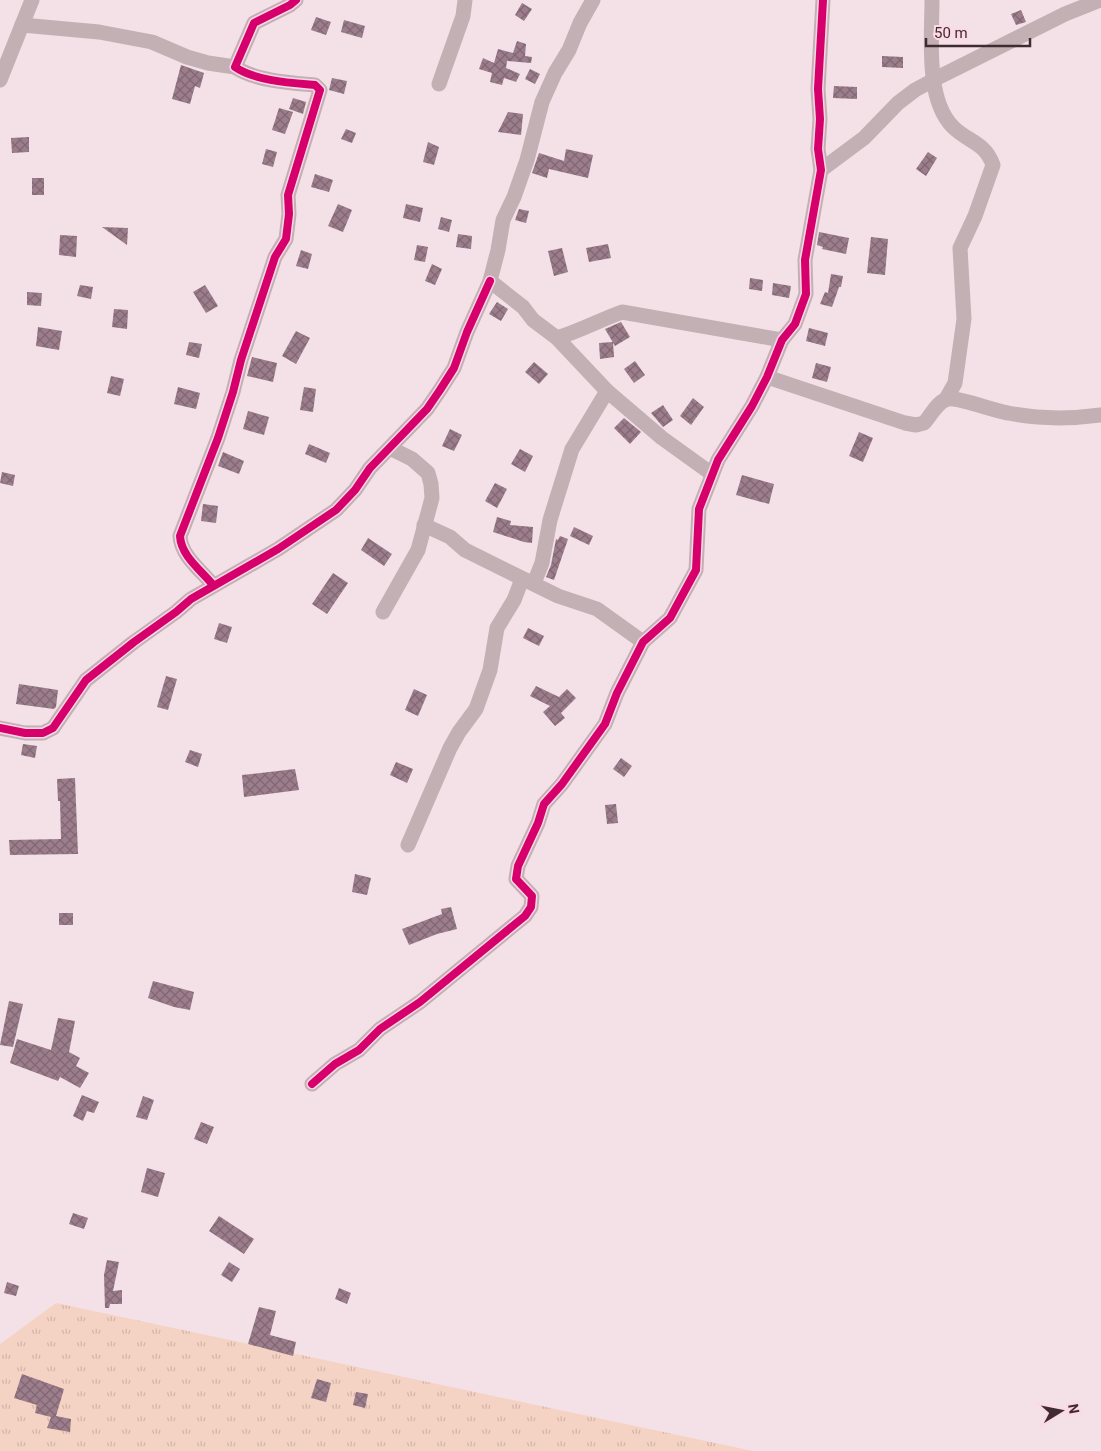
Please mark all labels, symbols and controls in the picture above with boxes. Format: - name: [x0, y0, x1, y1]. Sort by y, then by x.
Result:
- scale bar: [926, 15, 1030, 47]
- text: 50 m: [934, 24, 968, 42]
- north arrow: [1036, 1386, 1086, 1436]
- text: N: [1065, 1402, 1083, 1415]

